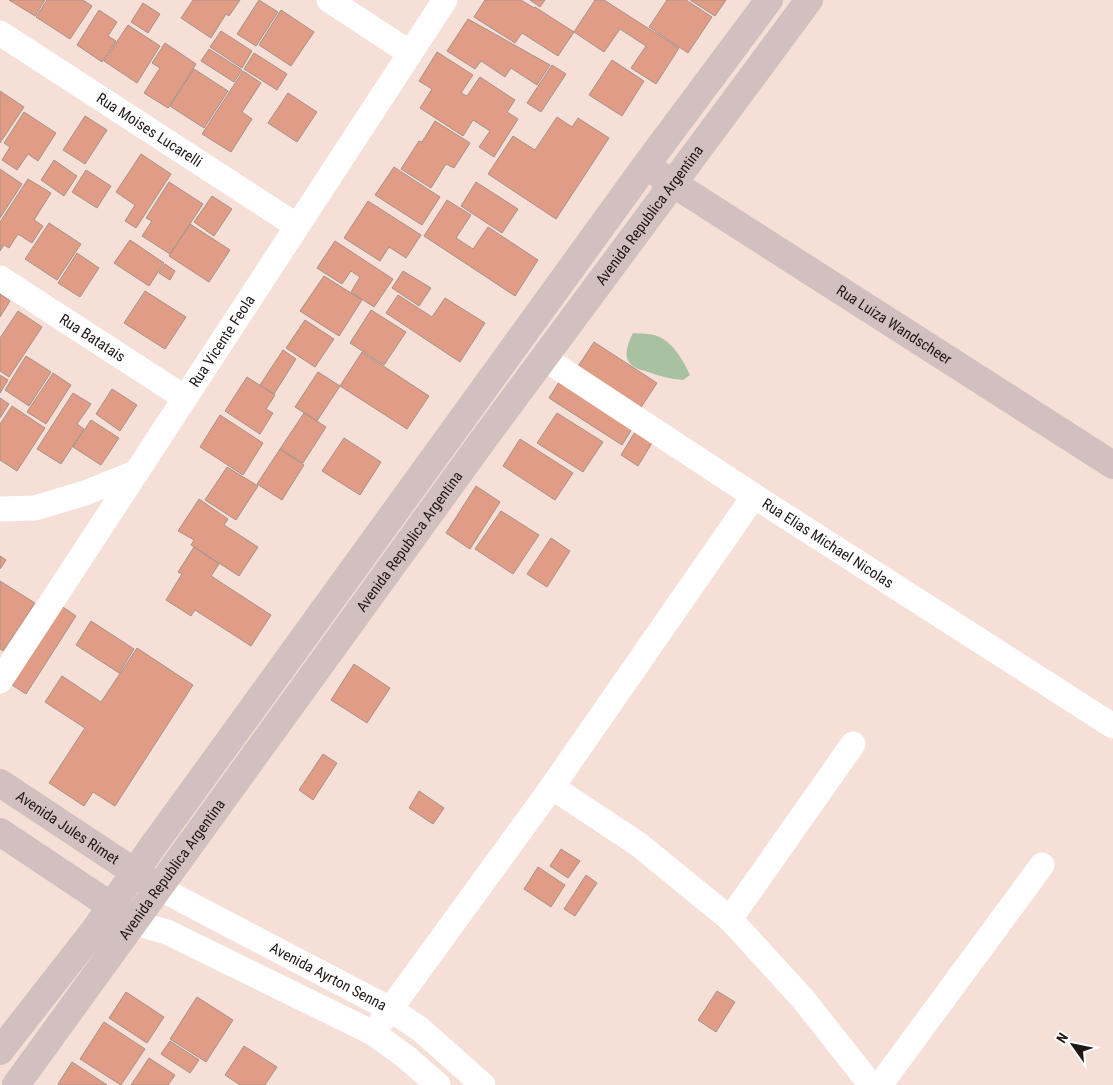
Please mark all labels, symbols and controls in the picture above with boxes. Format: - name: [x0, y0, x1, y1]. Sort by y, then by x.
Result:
- street label: Rua Moises Lucarelli: [93, 89, 205, 171]
- street label: Avenida Republica Argentina: [592, 142, 707, 289]
- street label: Rua Luiza Wandscheer: [833, 281, 956, 369]
- street label: Rua Vicente Feola: [186, 292, 259, 390]
- street label: Rua Batatais: [56, 310, 129, 366]
- street label: Avenida Republica Argentina: [353, 468, 466, 615]
- street label: Rua Elias Michael Nicolas: [759, 495, 897, 592]
- street label: Avenida Jules Rimet: [13, 787, 123, 868]
- street label: Avenida Republica Argentina: [115, 796, 229, 943]
- street label: Avenida Ayrton Senna: [267, 939, 390, 1015]
- north arrow: [1048, 1020, 1098, 1070]
- text: N: [1053, 1030, 1071, 1046]

